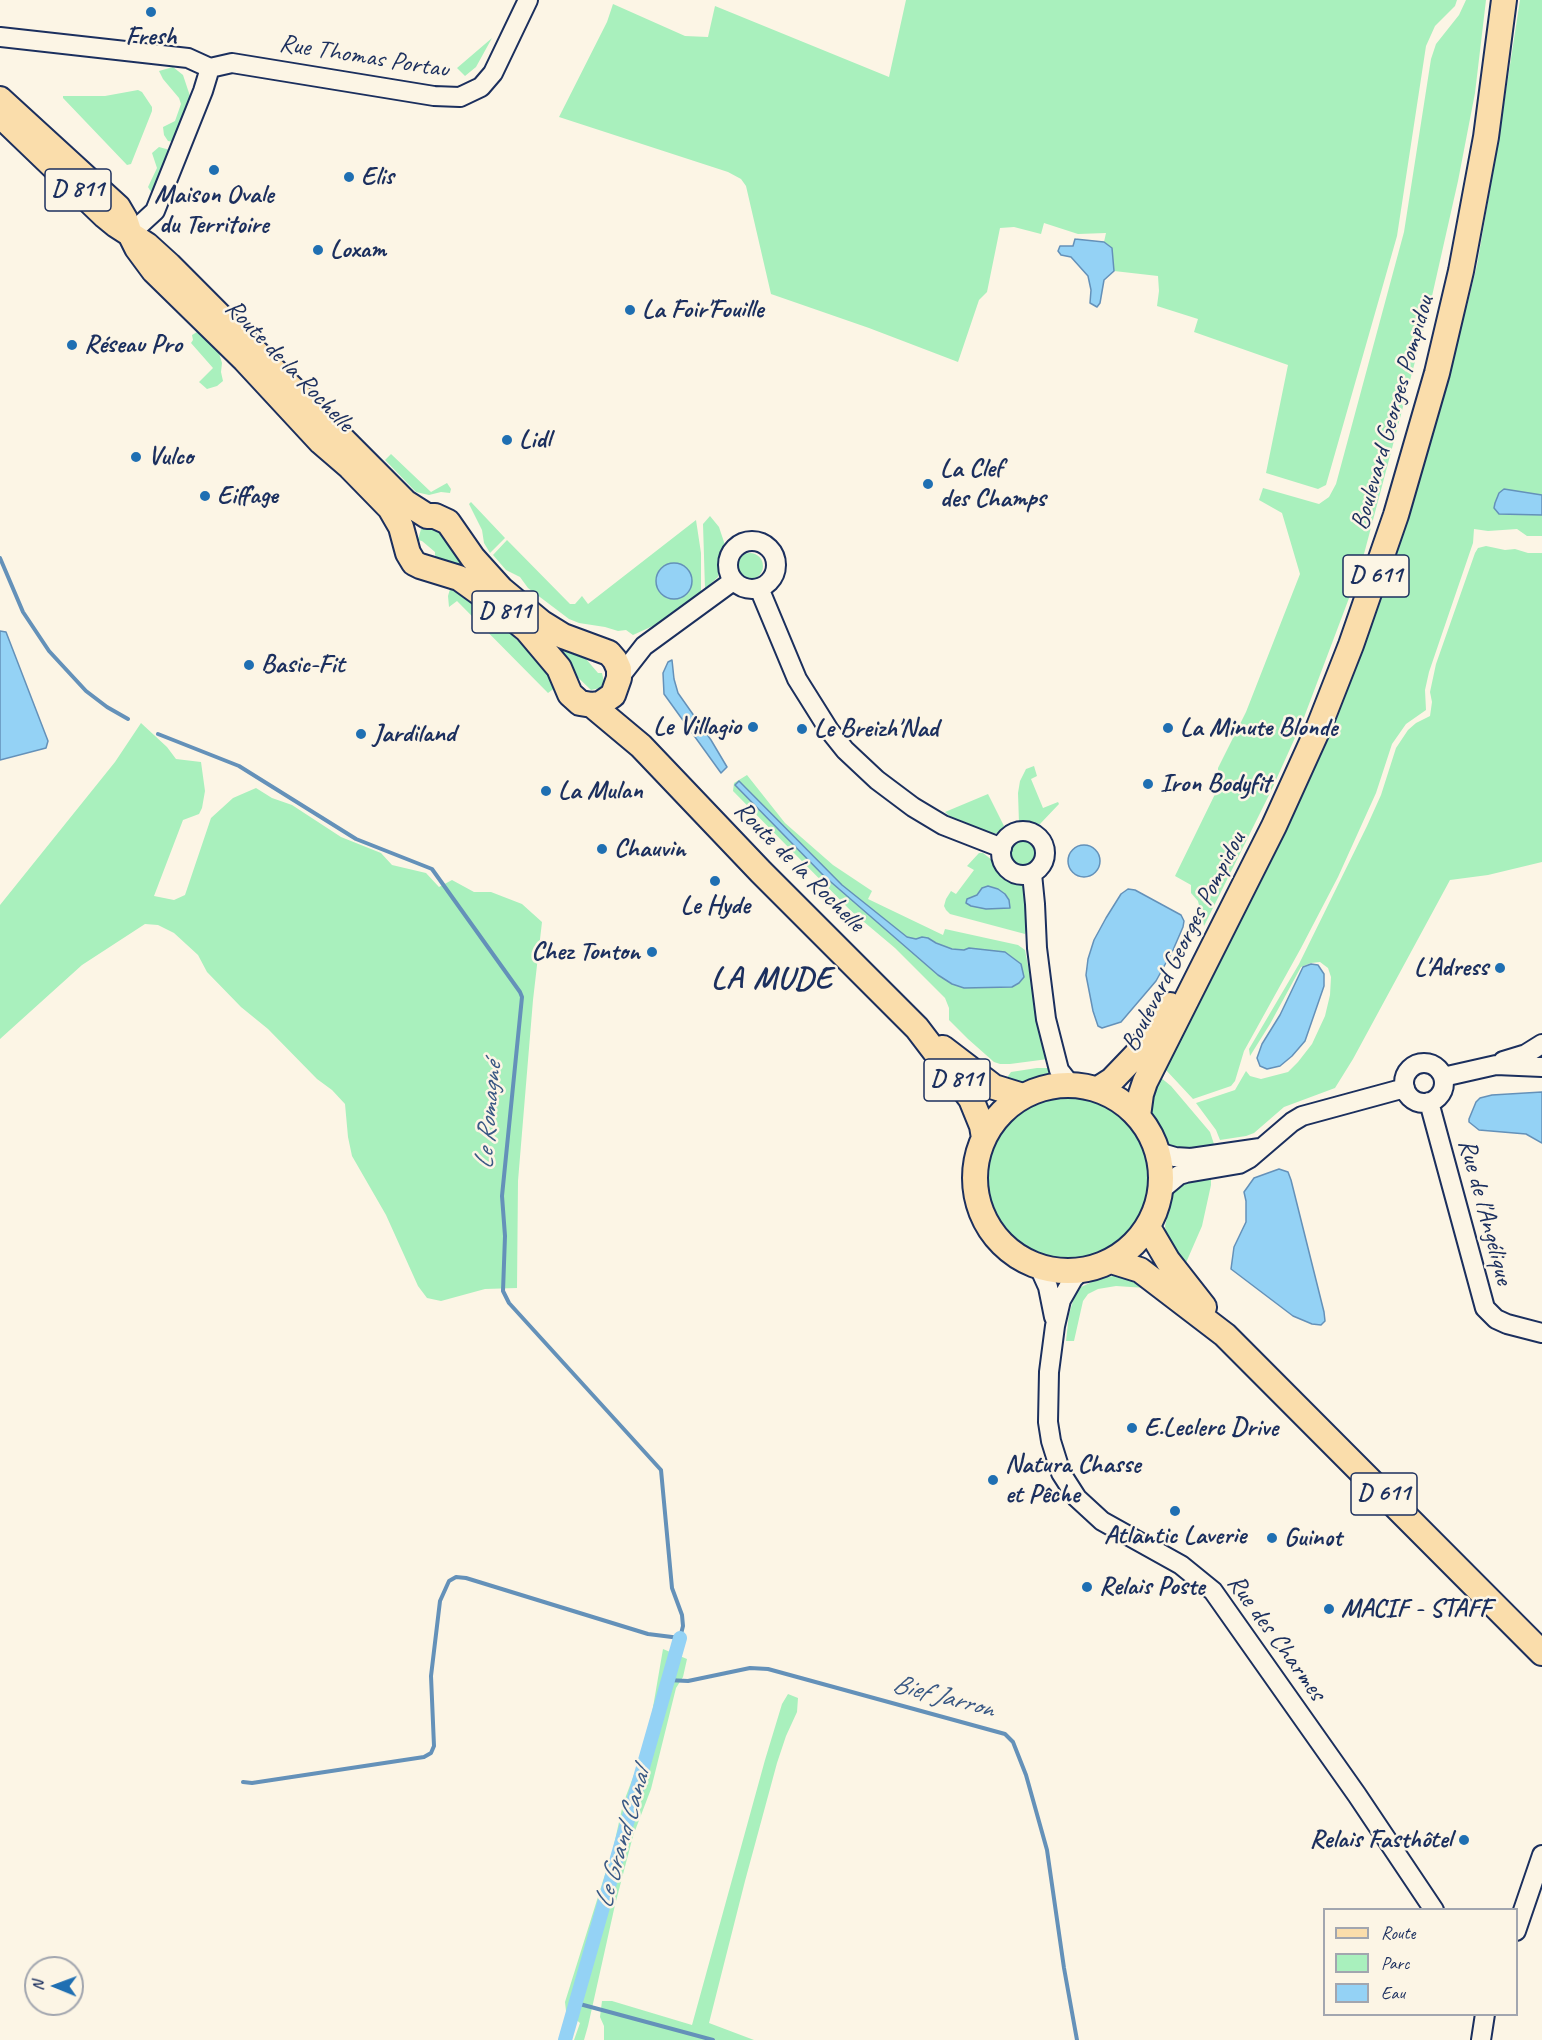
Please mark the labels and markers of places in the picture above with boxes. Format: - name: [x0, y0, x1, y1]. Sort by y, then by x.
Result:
- marker: Fresh: [144, 5, 158, 19]
- place label: Fresh: [125, 21, 177, 53]
- place label: Elis: [361, 161, 394, 193]
- marker: Maison Ovale du Territoire: [207, 163, 221, 177]
- marker: Elis: [342, 170, 356, 184]
- place label: Maison Ovale du Territoire: [154, 179, 274, 240]
- place label: Loxam: [330, 234, 386, 266]
- marker: Loxam: [311, 243, 325, 257]
- place label: La Foir'Fouille: [642, 294, 763, 326]
- marker: La Foir'Fouille: [623, 303, 637, 317]
- place label: Réseau Pro: [84, 329, 182, 361]
- marker: Réseau Pro: [65, 338, 79, 352]
- place label: Lidl: [519, 424, 551, 456]
- marker: Lidl: [500, 433, 514, 447]
- place label: Vulco: [148, 441, 193, 473]
- marker: Vulco: [129, 450, 143, 464]
- place label: La Clef des Champs: [940, 453, 1046, 514]
- marker: La Clef des Champs: [921, 477, 935, 491]
- place label: Eiffage: [217, 480, 278, 512]
- marker: Eiffage: [198, 489, 212, 503]
- place label: Basic-Fit: [261, 649, 344, 681]
- marker: Basic-Fit: [242, 658, 256, 672]
- place label: Le Villagio: [653, 711, 741, 743]
- place label: La Minute Blonde: [1180, 712, 1337, 744]
- place label: Le Breizh'Nad: [814, 713, 938, 745]
- place label: Jardiland: [373, 718, 455, 750]
- marker: Le Villagio: [746, 720, 760, 734]
- marker: La Minute Blonde: [1161, 721, 1175, 735]
- marker: Le Breizh'Nad: [795, 722, 809, 736]
- marker: Jardiland: [354, 727, 368, 741]
- place label: Iron Bodyfit: [1160, 768, 1270, 800]
- place label: La Mulan: [558, 775, 643, 807]
- marker: Iron Bodyfit: [1141, 777, 1155, 791]
- marker: La Mulan: [539, 784, 553, 798]
- place label: Chauvin: [614, 833, 686, 865]
- marker: Chauvin: [595, 842, 609, 856]
- marker: Le Hyde: [708, 874, 722, 888]
- place label: Le Hyde: [680, 890, 750, 922]
- place label: Chez Tonton: [531, 936, 640, 968]
- marker: Chez Tonton: [645, 945, 659, 959]
- place label: L'Adress: [1414, 952, 1488, 984]
- marker: L'Adress: [1493, 961, 1507, 975]
- place label: E.Leclerc Drive: [1144, 1412, 1278, 1444]
- marker: E.Leclerc Drive: [1125, 1421, 1139, 1435]
- place label: Natura Chasse et Pêche: [1005, 1449, 1141, 1510]
- marker: Natura Chasse et Pêche: [986, 1473, 1000, 1487]
- marker: Atlantic Laverie: [1168, 1504, 1182, 1518]
- place label: Atlantic Laverie: [1104, 1520, 1246, 1552]
- place label: Guinot: [1284, 1522, 1342, 1554]
- marker: Guinot: [1265, 1531, 1279, 1545]
- place label: Relais Poste: [1099, 1571, 1205, 1603]
- marker: Relais Poste: [1080, 1580, 1094, 1594]
- place label: MACIF - STAFF: [1341, 1593, 1491, 1625]
- marker: MACIF - STAFF: [1322, 1602, 1336, 1616]
- place label: Relais Fasthôtel: [1310, 1824, 1452, 1856]
- marker: Relais Fasthôtel: [1457, 1833, 1471, 1847]

